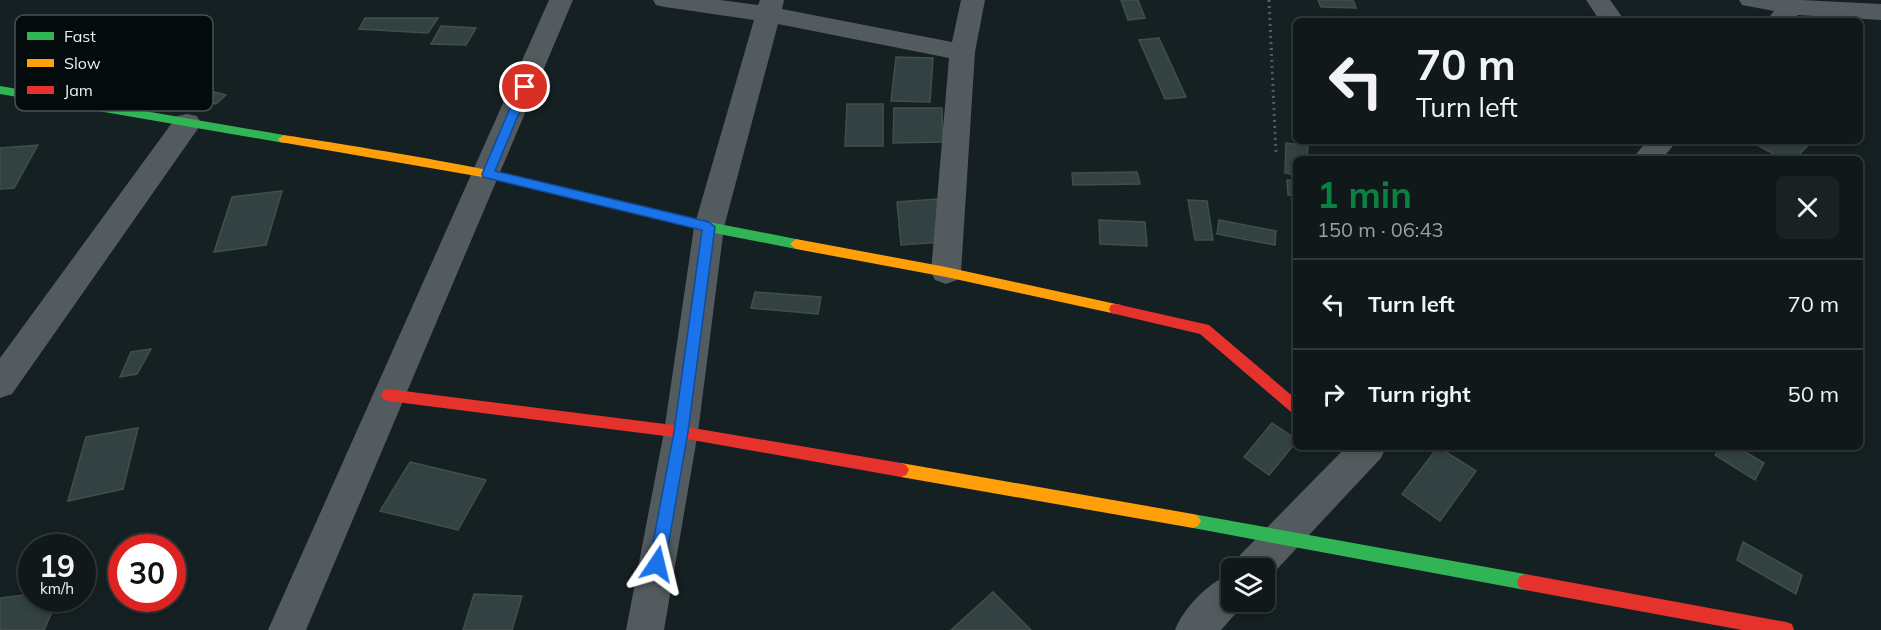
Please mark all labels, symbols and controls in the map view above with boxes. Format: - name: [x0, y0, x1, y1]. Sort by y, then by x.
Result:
- legend: [15, 15, 213, 111]
- text: Fast: [64, 26, 96, 46]
- text: 70 m: [1416, 38, 1516, 91]
- icon: left: [1317, 42, 1395, 120]
- text: Slow: [64, 53, 101, 73]
- pin: [499, 61, 550, 112]
- icon: arrive: [508, 70, 541, 103]
- text: Jam: [64, 80, 93, 100]
- text: Turn left: [1416, 90, 1518, 124]
- text: 1 min: [1317, 172, 1412, 217]
- button: close: [1776, 176, 1839, 239]
- text: 150 m · 06:43: [1317, 217, 1443, 242]
- icon: left: [1317, 288, 1350, 321]
- text: Turn left: [1368, 290, 1455, 318]
- text: 70 m: [1788, 290, 1839, 318]
- icon: right: [1317, 378, 1350, 411]
- text: Turn right: [1368, 380, 1471, 408]
- text: 50 m: [1788, 380, 1839, 408]
- position arrow: [625, 532, 689, 596]
- speed limit sign: 30: [108, 534, 186, 612]
- text: 19: [39, 547, 75, 585]
- map controls: [1221, 558, 1275, 612]
- button: layers: [1221, 558, 1275, 612]
- text: km/h: [40, 579, 74, 598]

